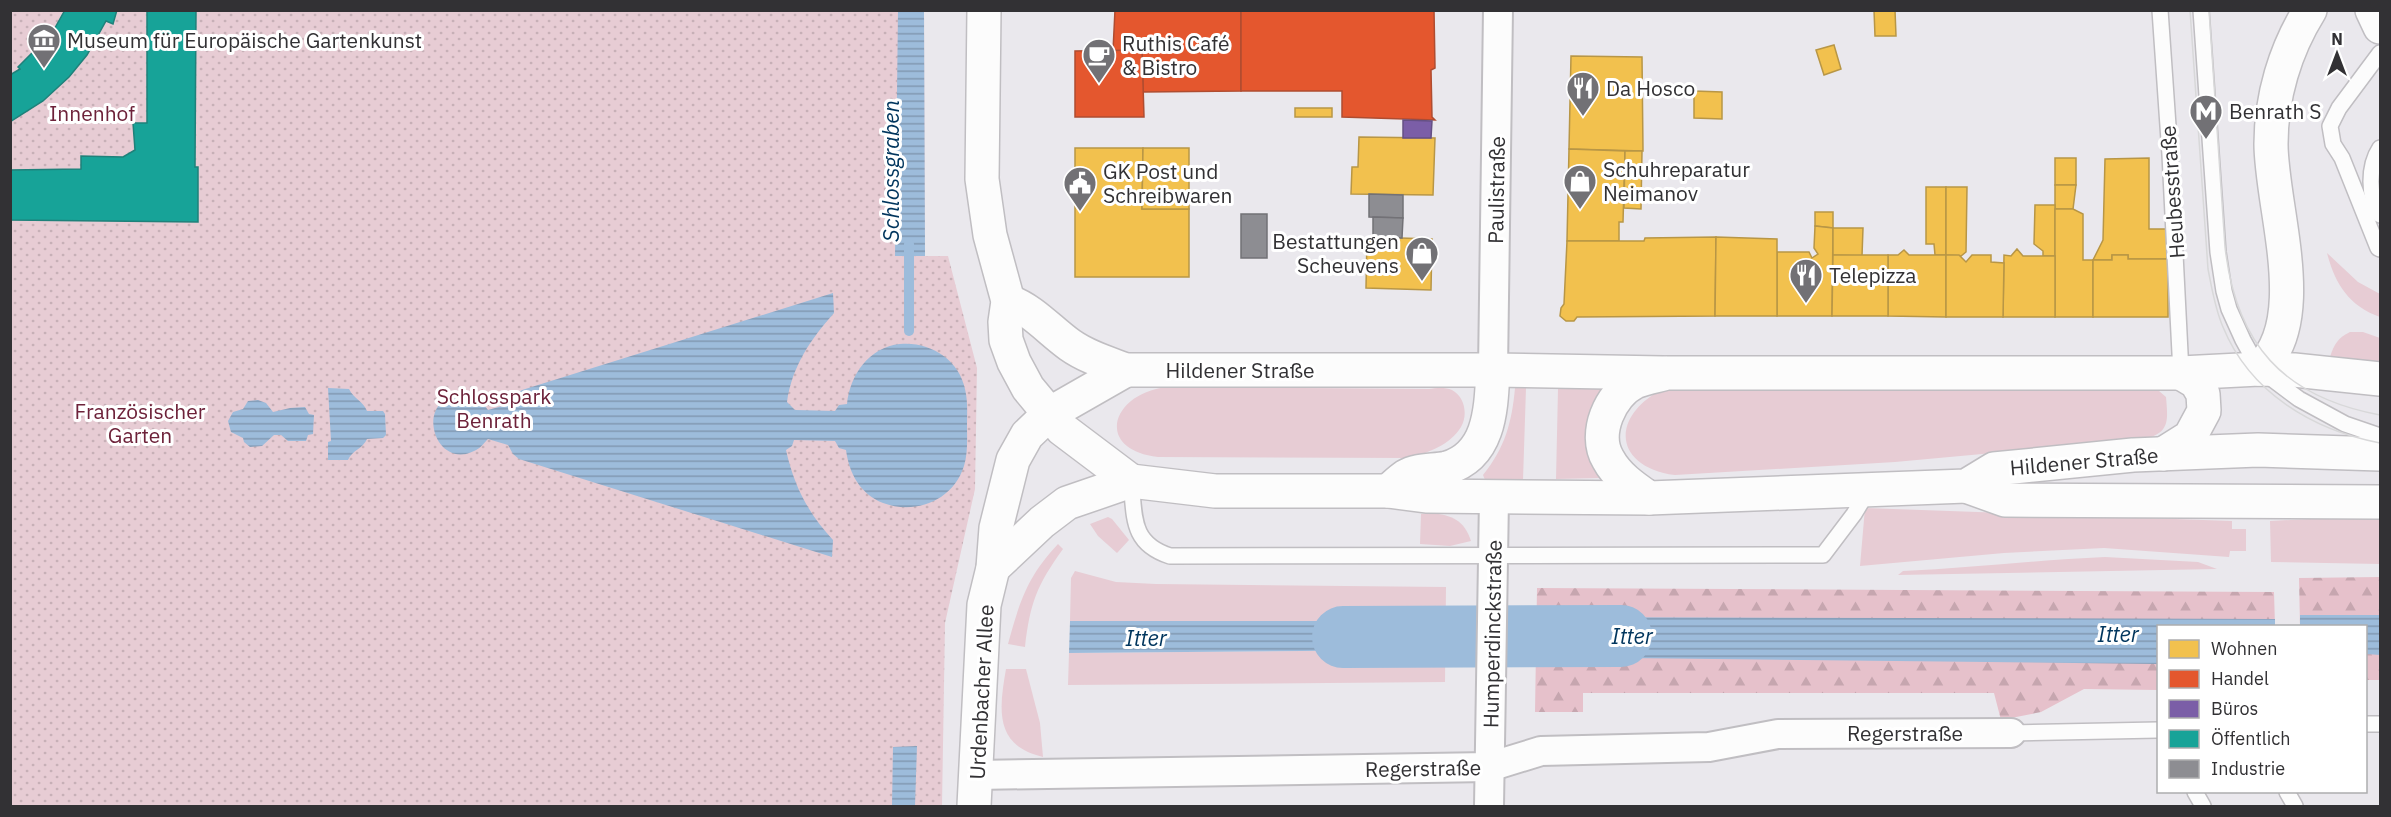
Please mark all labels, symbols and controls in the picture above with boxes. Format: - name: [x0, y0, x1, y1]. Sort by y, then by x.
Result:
- museum icon: Museum für Europäische Gartenkunst: [26, 22, 62, 69]
- north arrow: [2307, 24, 2367, 84]
- place label: Museum für Europäische Gartenkunst: [67, 26, 422, 54]
- place label: Ruthis Café & Bistro: [1122, 29, 1230, 81]
- text: N: [2331, 29, 2343, 49]
- cafe icon: Ruthis Café & Bistro: [1081, 37, 1117, 84]
- restaurant icon: Da Hosco: [1565, 70, 1601, 117]
- place label: Da Hosco: [1606, 74, 1695, 102]
- metro station icon: Benrath S: [2188, 93, 2224, 140]
- place label: Benrath S: [2229, 97, 2321, 125]
- park label: Innenhof: [49, 99, 135, 127]
- water label: Schlossgraben: [876, 100, 905, 242]
- street label: Heubesstraße: [2153, 124, 2191, 260]
- street label: Paulistraße: [1481, 136, 1511, 244]
- place label: Schuhreparatur Neimanov: [1603, 155, 1750, 207]
- place label: GK Post und Schreibwaren: [1103, 157, 1232, 209]
- shop icon: Schuhreparatur Neimanov: [1562, 163, 1598, 210]
- public building icon: GK Post und Schreibwaren: [1062, 165, 1098, 212]
- place label: Bestattungen Scheuvens: [1272, 227, 1399, 279]
- shop icon: Bestattungen Scheuvens: [1404, 235, 1440, 282]
- restaurant icon: Telepizza: [1788, 257, 1824, 304]
- place label: Telepizza: [1829, 261, 1917, 289]
- street label: Hildener Straße: [1165, 356, 1315, 384]
- park label: Schlosspark Benrath: [437, 382, 551, 434]
- park label: Französischer Garten: [75, 397, 206, 449]
- street label: Hildener Straße: [2009, 441, 2159, 481]
- street label: Humperdinckstraße: [1476, 540, 1508, 728]
- street label: Urdenbacher Allee: [962, 604, 1000, 780]
- water label: Itter: [2097, 619, 2140, 648]
- water label: Itter: [1611, 621, 1654, 650]
- water label: Itter: [1125, 623, 1168, 652]
- legend: [2157, 625, 2367, 793]
- text: Wohnen: [2211, 637, 2277, 660]
- text: Handel: [2211, 667, 2269, 690]
- text: Büros: [2211, 697, 2258, 720]
- street label: Regerstraße: [1847, 719, 1963, 747]
- text: Öffentlich: [2211, 727, 2290, 750]
- street label: Regerstraße: [1365, 753, 1481, 783]
- text: Industrie: [2211, 757, 2285, 780]

